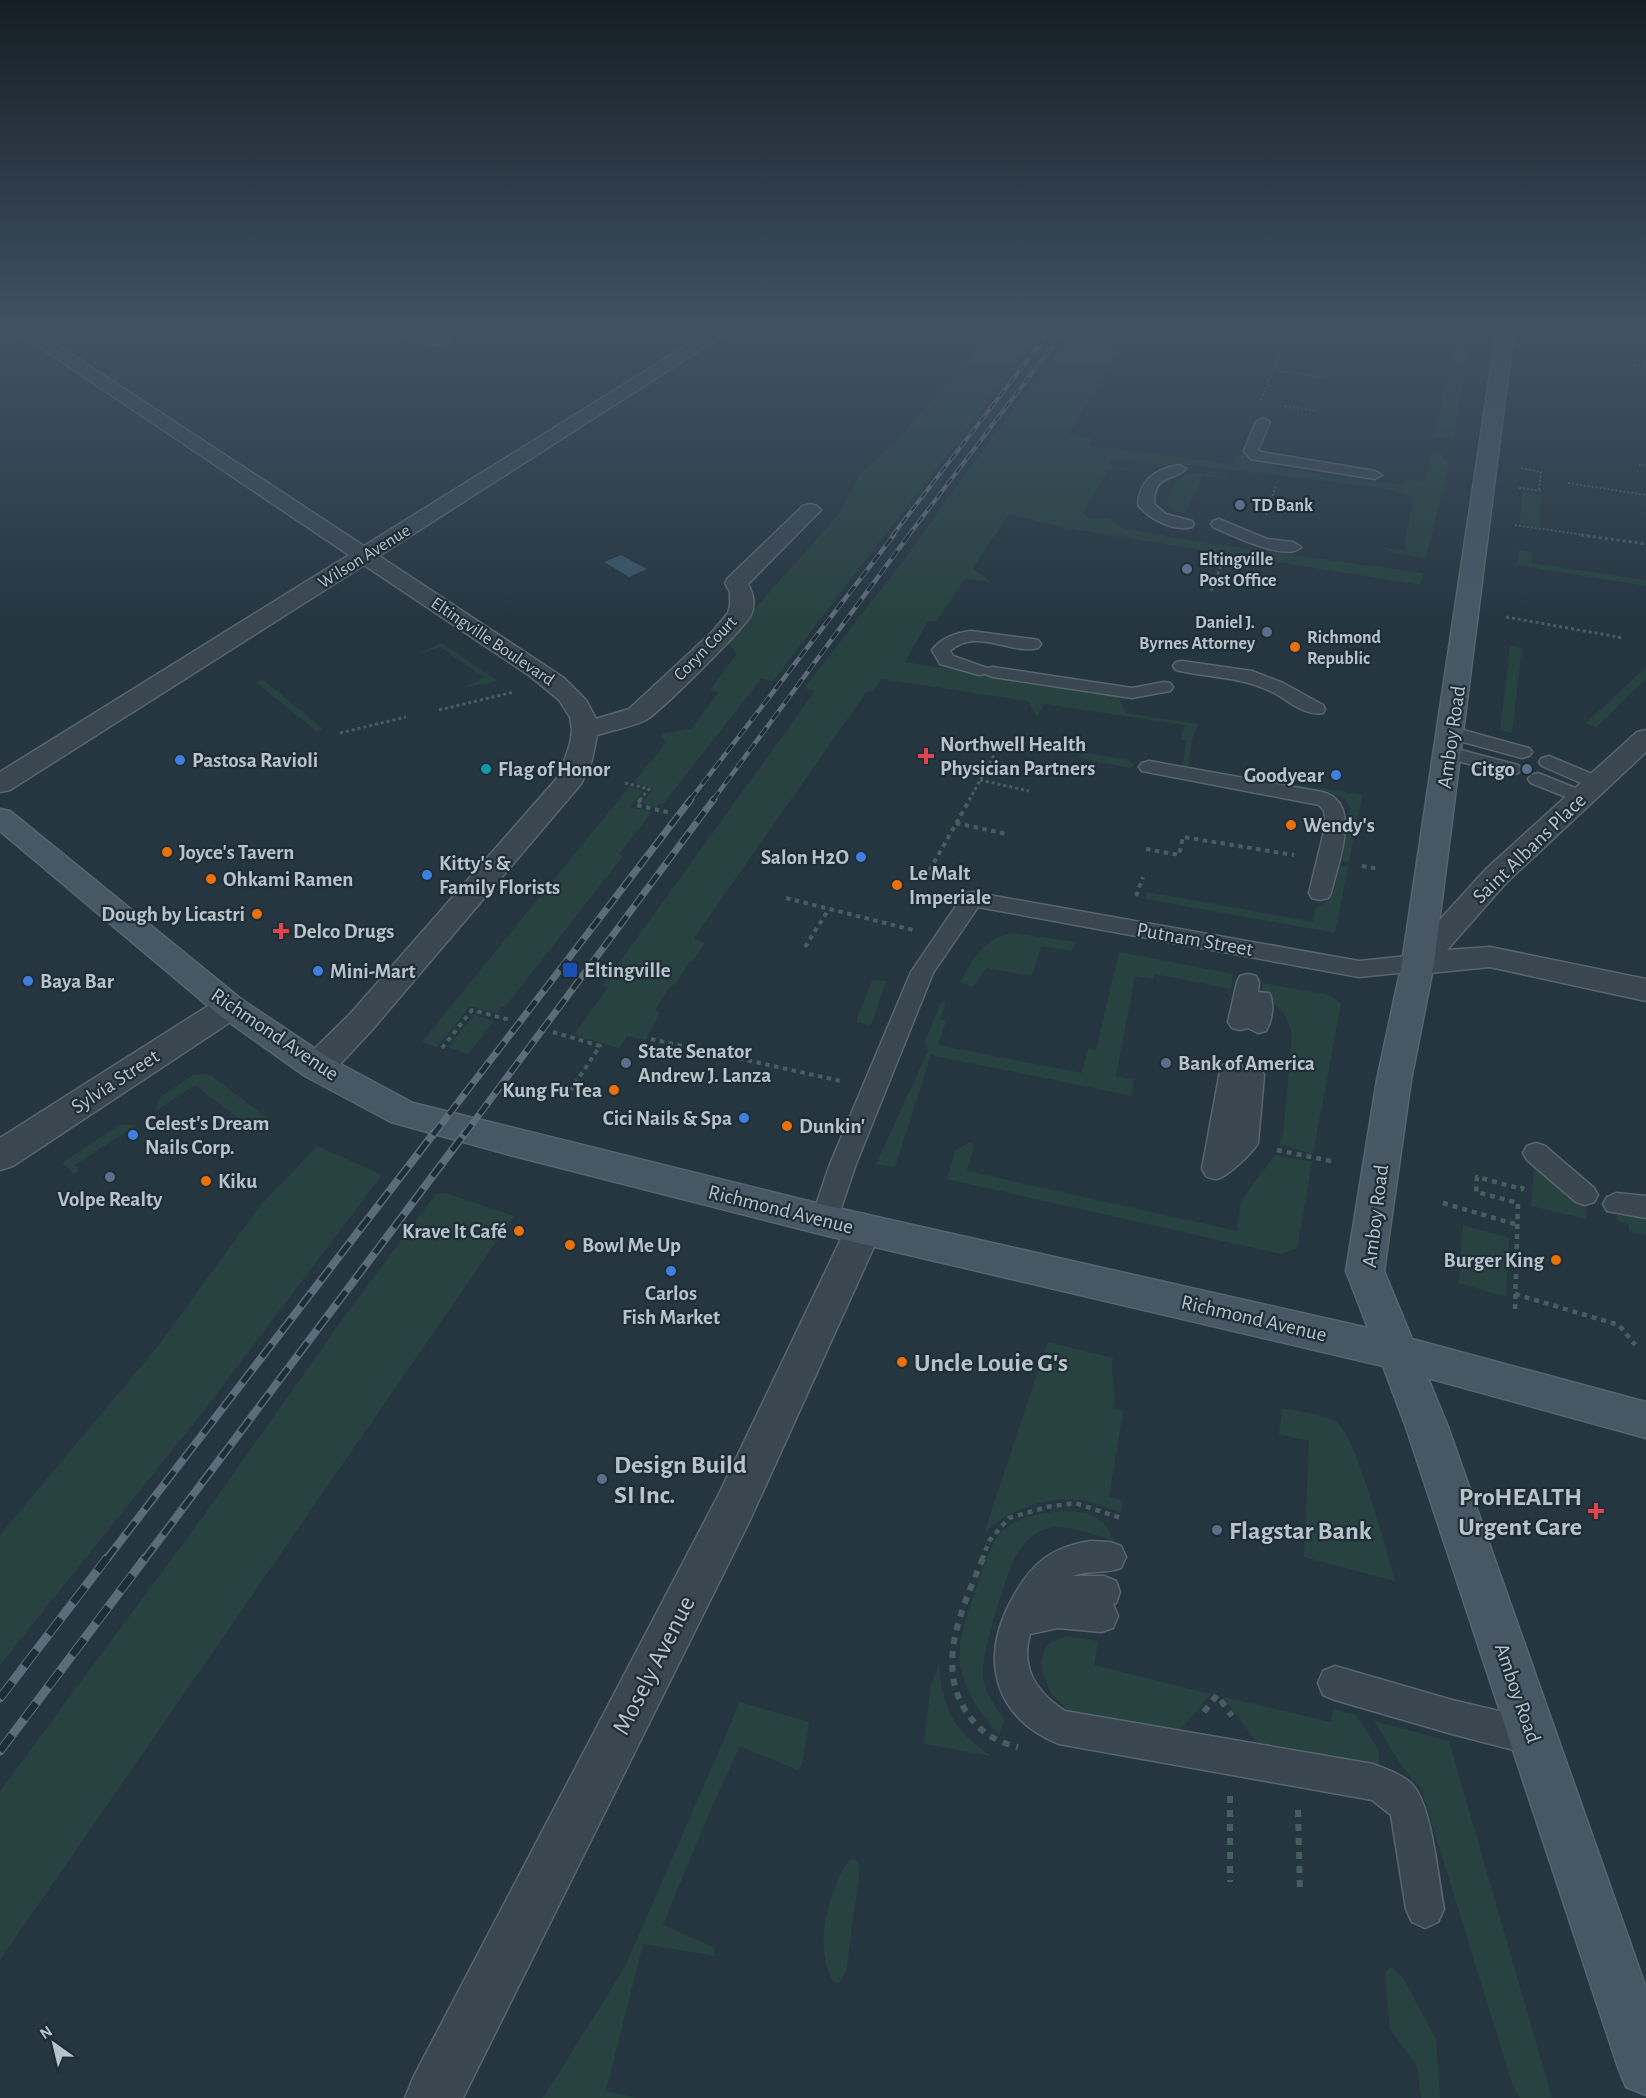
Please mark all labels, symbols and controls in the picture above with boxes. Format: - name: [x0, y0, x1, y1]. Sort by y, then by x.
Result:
- place label: TD Bank: [1252, 497, 1313, 515]
- marker: TD Bank: [1233, 498, 1247, 512]
- street label: Wilson Avenue: [315, 521, 414, 592]
- place label: Eltingville Post Office: [1199, 551, 1277, 590]
- marker: Eltingville Post Office: [1180, 562, 1194, 576]
- street label: Eltingville Boulevard: [428, 594, 557, 690]
- street label: Coryn Court: [671, 613, 741, 684]
- place label: Daniel J. Byrnes Attorney: [1139, 614, 1256, 653]
- marker: Daniel J. Byrnes Attorney: [1260, 625, 1274, 639]
- place label: Richmond Republic: [1307, 629, 1381, 668]
- marker: Richmond Republic: [1288, 640, 1302, 654]
- street label: Amboy Road: [1434, 684, 1469, 790]
- place label: Northwell Health Physician Partners: [940, 734, 1095, 779]
- marker: Northwell Health Physician Partners: [917, 747, 935, 765]
- place label: Pastosa Ravioli: [192, 750, 318, 771]
- marker: Pastosa Ravioli: [173, 753, 187, 767]
- place label: Flag of Honor: [498, 759, 611, 780]
- place label: Citgo: [1471, 759, 1515, 780]
- marker: Flag of Honor: [479, 762, 493, 776]
- marker: Citgo: [1520, 762, 1534, 776]
- place label: Goodyear: [1244, 765, 1325, 786]
- marker: Goodyear: [1329, 768, 1343, 782]
- street label: Saint Albans Place: [1469, 789, 1590, 907]
- place label: Wendy's: [1303, 815, 1375, 836]
- marker: Wendy's: [1284, 818, 1298, 832]
- place label: Joyce's Tavern: [179, 842, 294, 863]
- marker: Joyce's Tavern: [160, 845, 174, 859]
- place label: Salon H2O: [761, 847, 849, 868]
- marker: Salon H2O: [854, 850, 868, 864]
- place label: Kitty's & Family Florists: [439, 853, 560, 898]
- place label: Le Malt Imperiale: [909, 863, 991, 908]
- marker: Kitty's & Family Florists: [420, 868, 434, 882]
- place label: Ohkami Ramen: [223, 869, 353, 890]
- marker: Ohkami Ramen: [204, 872, 218, 886]
- marker: Le Malt Imperiale: [890, 878, 904, 892]
- place label: Dough by Licastri: [101, 904, 245, 925]
- marker: Dough by Licastri: [250, 907, 264, 921]
- street label: Putnam Street: [1135, 919, 1255, 960]
- place label: Delco Drugs: [293, 921, 394, 942]
- marker: Delco Drugs: [274, 924, 288, 938]
- place label: Eltingville: [584, 960, 671, 981]
- place label: Mini-Mart: [330, 961, 416, 982]
- marker: Eltingville: [561, 961, 579, 979]
- marker: Mini-Mart: [311, 964, 325, 978]
- place label: Baya Bar: [40, 971, 115, 992]
- marker: Baya Bar: [21, 974, 35, 988]
- street label: Richmond Avenue: [207, 984, 342, 1085]
- place label: State Senator Andrew J. Lanza: [638, 1041, 771, 1086]
- street label: Sylvia Street: [68, 1045, 163, 1118]
- place label: Bank of America: [1178, 1053, 1315, 1074]
- marker: State Senator Andrew J. Lanza: [619, 1056, 633, 1070]
- marker: Bank of America: [1159, 1056, 1173, 1070]
- place label: Kung Fu Tea: [502, 1080, 602, 1101]
- marker: Kung Fu Tea: [607, 1083, 621, 1097]
- place label: Cici Nails & Spa: [603, 1108, 732, 1129]
- marker: Cici Nails & Spa: [737, 1111, 751, 1125]
- place label: Celest's Dream Nails Corp.: [145, 1113, 269, 1158]
- place label: Dunkin': [799, 1116, 865, 1137]
- marker: Dunkin': [780, 1119, 794, 1133]
- marker: Celest's Dream Nails Corp.: [126, 1128, 140, 1142]
- street label: Amboy Road: [1359, 1163, 1392, 1269]
- marker: Volpe Realty: [103, 1170, 117, 1184]
- place label: Kiku: [218, 1171, 257, 1192]
- marker: Kiku: [199, 1174, 213, 1188]
- street label: Richmond Avenue: [706, 1181, 856, 1238]
- place label: Volpe Realty: [58, 1189, 163, 1210]
- place label: Krave It Café: [402, 1221, 507, 1242]
- marker: Krave It Café: [512, 1224, 526, 1238]
- place label: Bowl Me Up: [582, 1235, 681, 1256]
- marker: Bowl Me Up: [563, 1238, 577, 1252]
- place label: Burger King: [1444, 1250, 1544, 1271]
- marker: Burger King: [1549, 1253, 1563, 1267]
- marker: Carlos Fish Market: [664, 1264, 678, 1278]
- place label: Carlos Fish Market: [622, 1283, 720, 1328]
- street label: Richmond Avenue: [1179, 1292, 1329, 1345]
- place label: Uncle Louie G's: [914, 1350, 1068, 1376]
- marker: Uncle Louie G's: [895, 1355, 909, 1369]
- place label: Design Build SI Inc.: [614, 1452, 747, 1508]
- marker: Design Build SI Inc.: [595, 1472, 609, 1486]
- place label: ProHEALTH Urgent Care: [1458, 1484, 1582, 1540]
- marker: ProHEALTH Urgent Care: [1587, 1502, 1605, 1520]
- place label: Flagstar Bank: [1229, 1518, 1372, 1544]
- marker: Flagstar Bank: [1210, 1523, 1224, 1537]
- street label: Mosely Avenue: [608, 1592, 700, 1739]
- street label: Amboy Road: [1491, 1641, 1544, 1746]
- north arrow: [24, 2014, 84, 2074]
- text: N: [37, 2023, 55, 2042]

